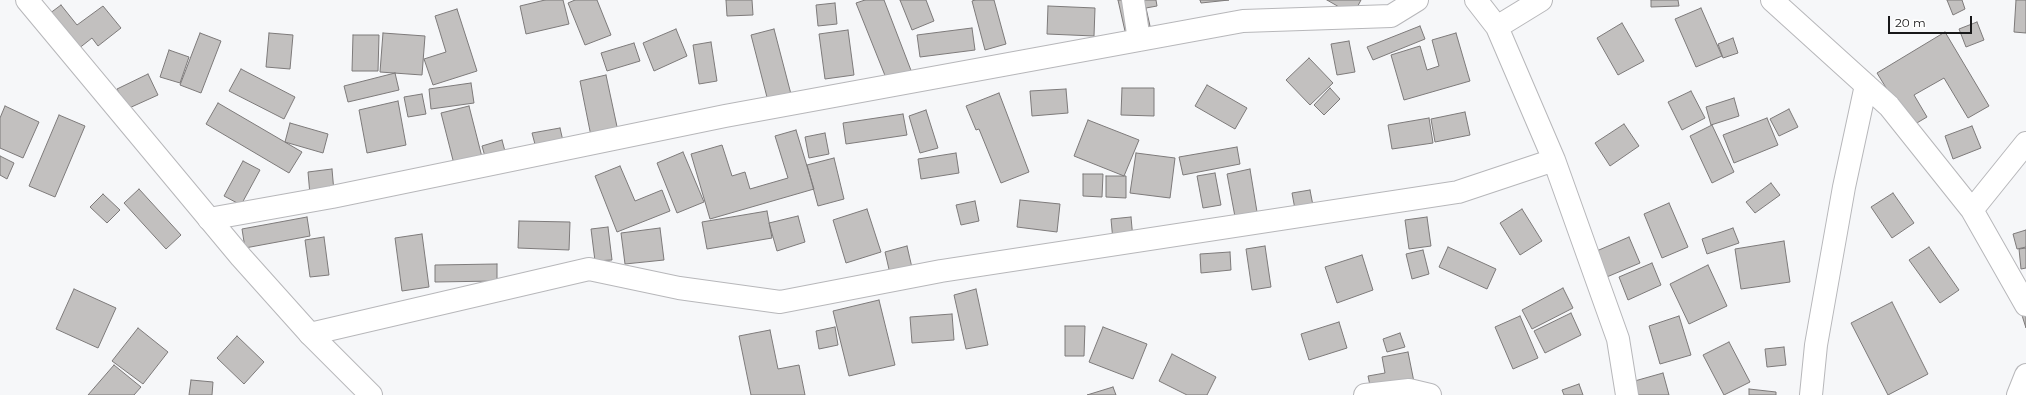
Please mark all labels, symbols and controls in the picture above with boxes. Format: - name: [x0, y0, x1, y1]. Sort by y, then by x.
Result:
- scale bar: [1890, 8, 1974, 34]
- text: 20 m: [1895, 15, 1926, 30]

